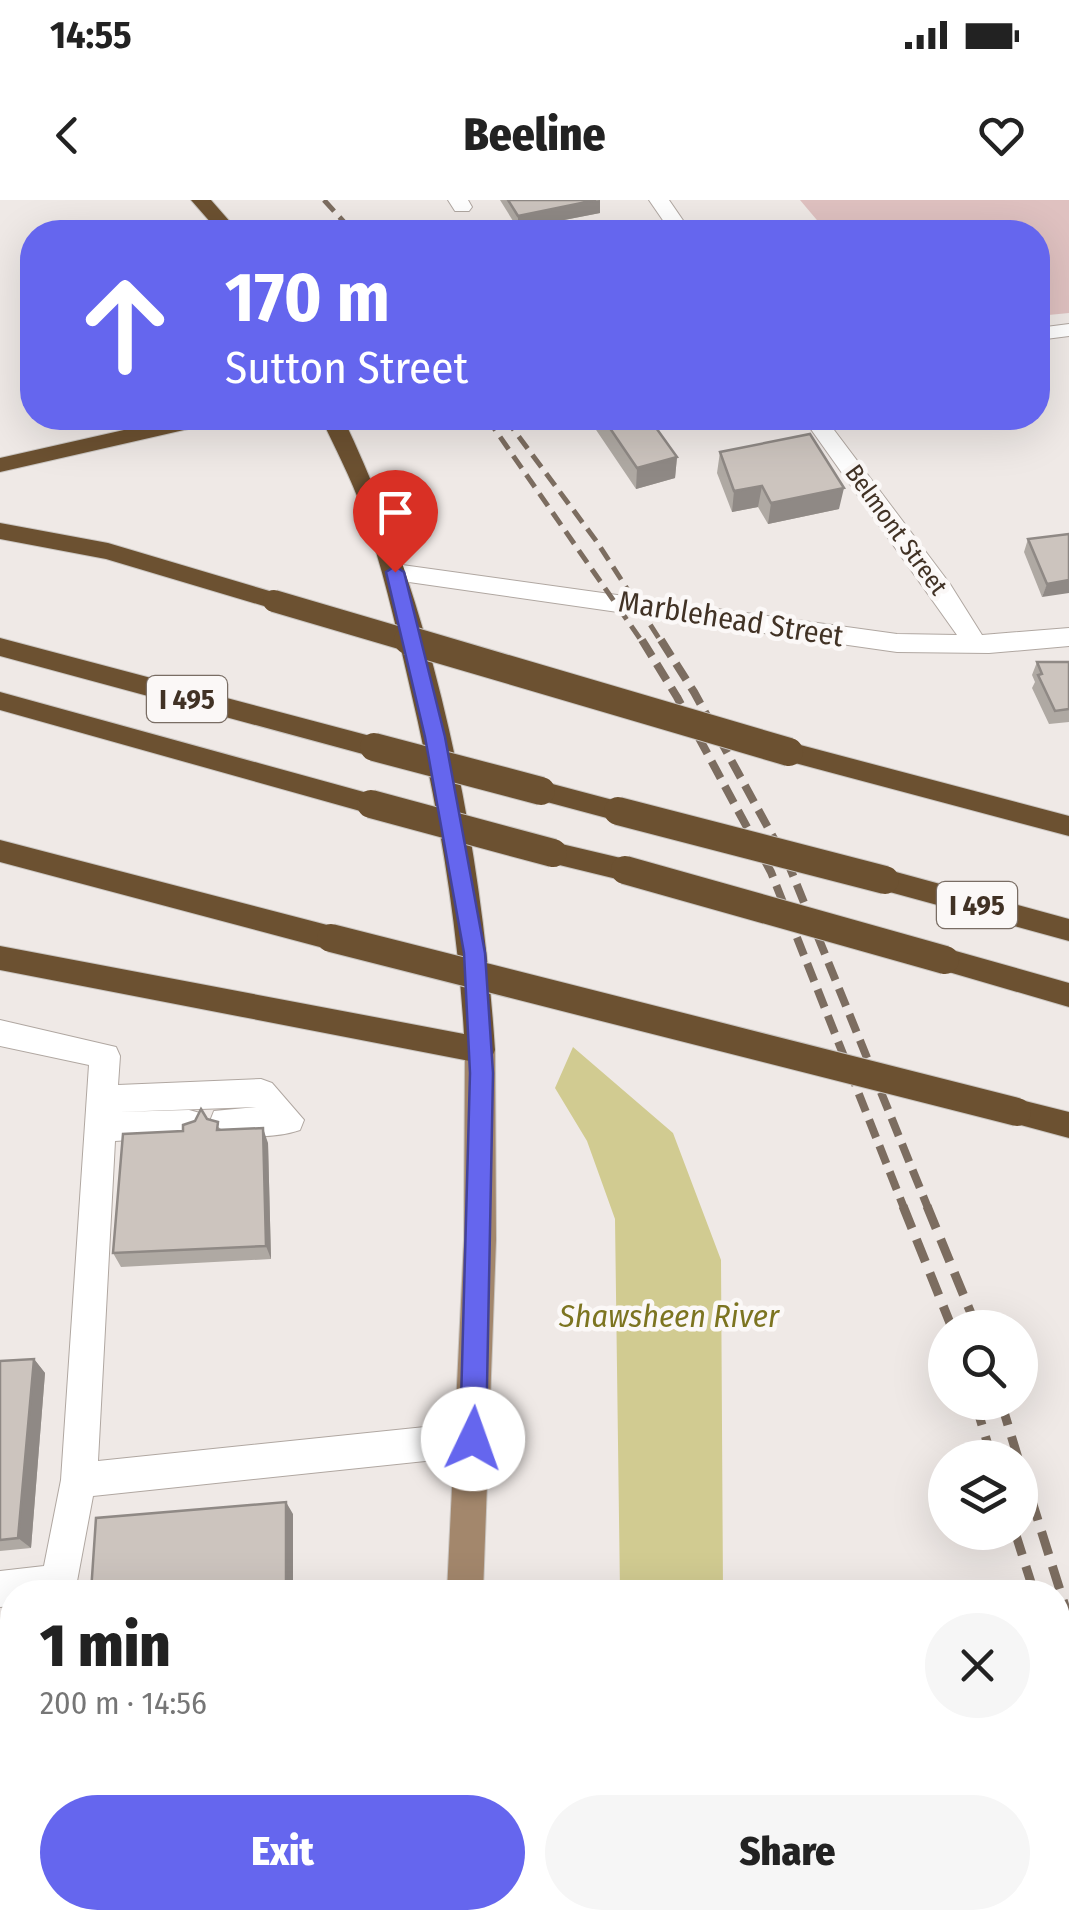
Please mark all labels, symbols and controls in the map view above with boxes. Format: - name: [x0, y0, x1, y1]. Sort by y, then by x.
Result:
- text: 14:55: [50, 12, 132, 58]
- icon: back: [40, 108, 95, 163]
- text: Beeline: [464, 108, 605, 162]
- icon: heart: [974, 108, 1029, 163]
- text: 170 m: [225, 256, 390, 340]
- icon: ahead: [60, 260, 190, 390]
- text: Sutton Street: [225, 341, 468, 395]
- street label: Belmont Street: [839, 459, 954, 602]
- pin: [353, 470, 438, 573]
- icon: arrive: [368, 485, 423, 540]
- street label: Marblehead Street: [616, 583, 846, 655]
- road number: I 495: [147, 676, 227, 722]
- road number: I 495: [937, 882, 1017, 928]
- water label: Shawsheen River: [558, 1297, 780, 1335]
- map controls: [928, 1310, 1038, 1550]
- button: search: [928, 1310, 1038, 1420]
- position arrow: [421, 1387, 525, 1491]
- button: layers: [928, 1440, 1038, 1550]
- text: 1 min: [40, 1610, 171, 1682]
- button: close: [925, 1613, 1030, 1718]
- text: 200 m · 14:56: [40, 1684, 207, 1722]
- button: Exit: [40, 1795, 525, 1910]
- button: Share: [545, 1795, 1030, 1910]

